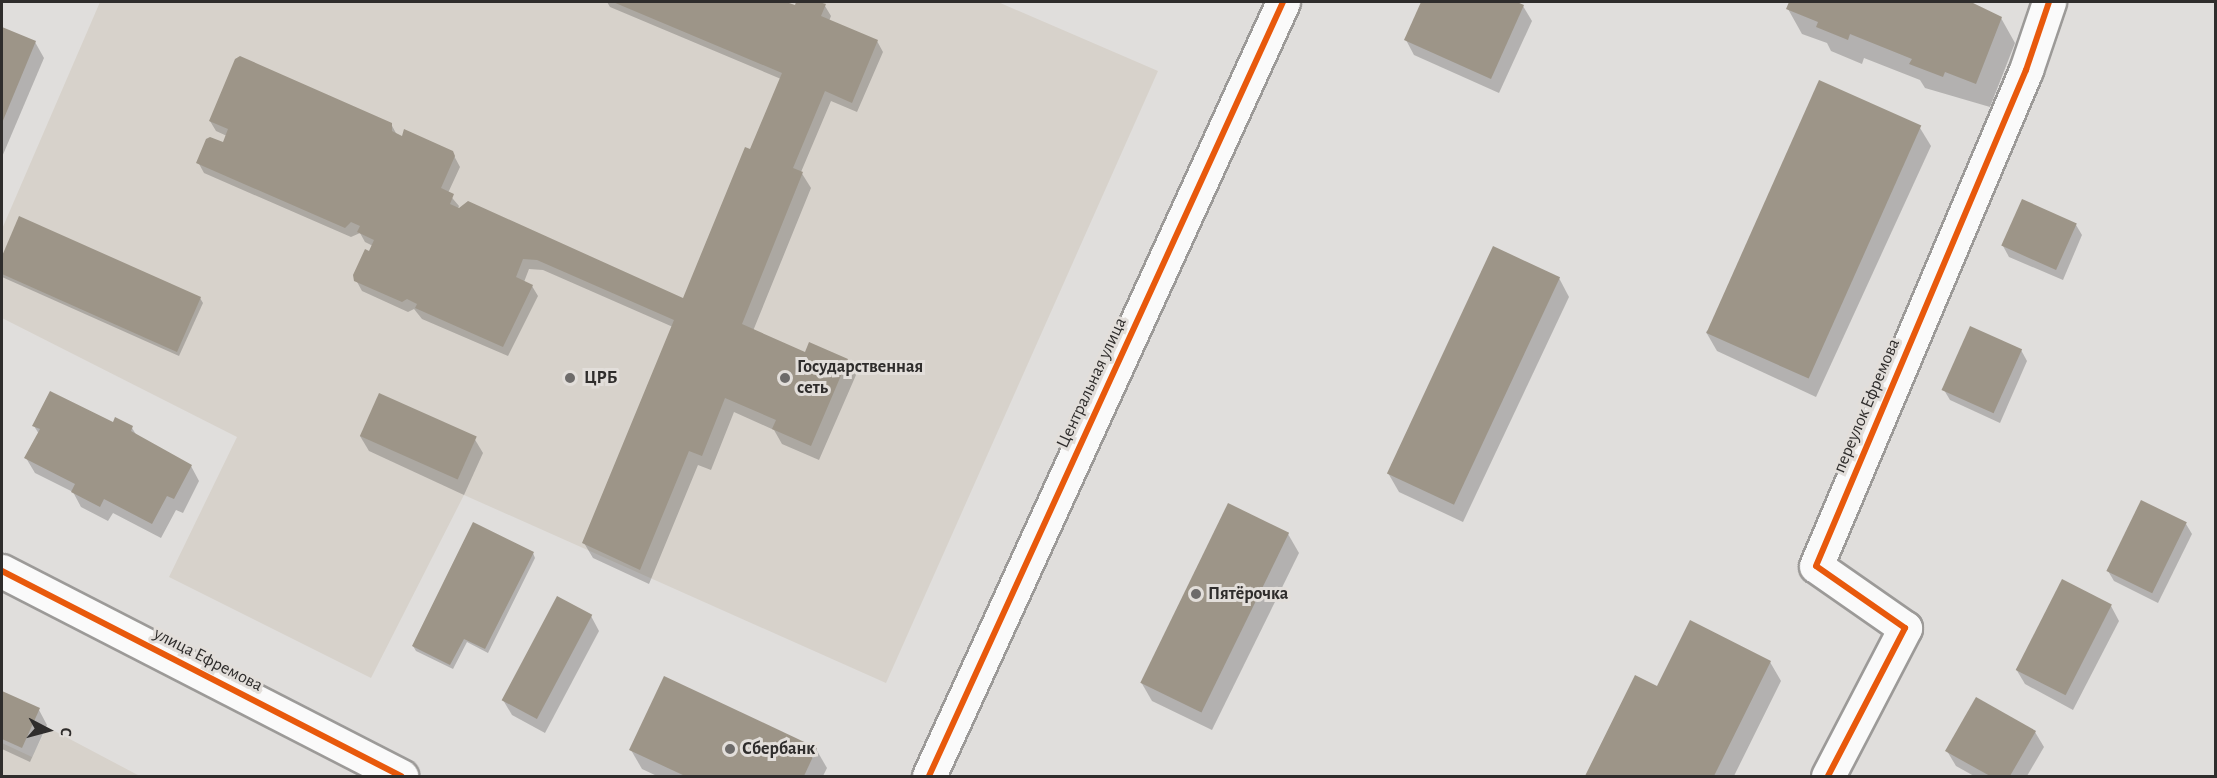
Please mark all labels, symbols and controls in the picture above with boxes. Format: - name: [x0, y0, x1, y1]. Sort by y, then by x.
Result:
- street label: Центральная улица: [1052, 314, 1132, 452]
- street label: переулок Ефремова: [1829, 336, 1905, 476]
- place label: Государственная сеть: [797, 357, 923, 400]
- place label: ЦРБ: [584, 367, 618, 389]
- marker: ЦРБ: [561, 369, 579, 387]
- marker: Государственная сеть: [778, 371, 792, 385]
- place label: Пятёрочка: [1208, 583, 1288, 605]
- marker: Пятёрочка: [1189, 587, 1203, 601]
- street label: улица Ефремова: [150, 623, 266, 697]
- north arrow: [18, 700, 78, 760]
- text: С: [57, 727, 74, 737]
- place label: Сбербанк: [742, 738, 815, 760]
- marker: Сбербанк: [723, 742, 737, 756]

